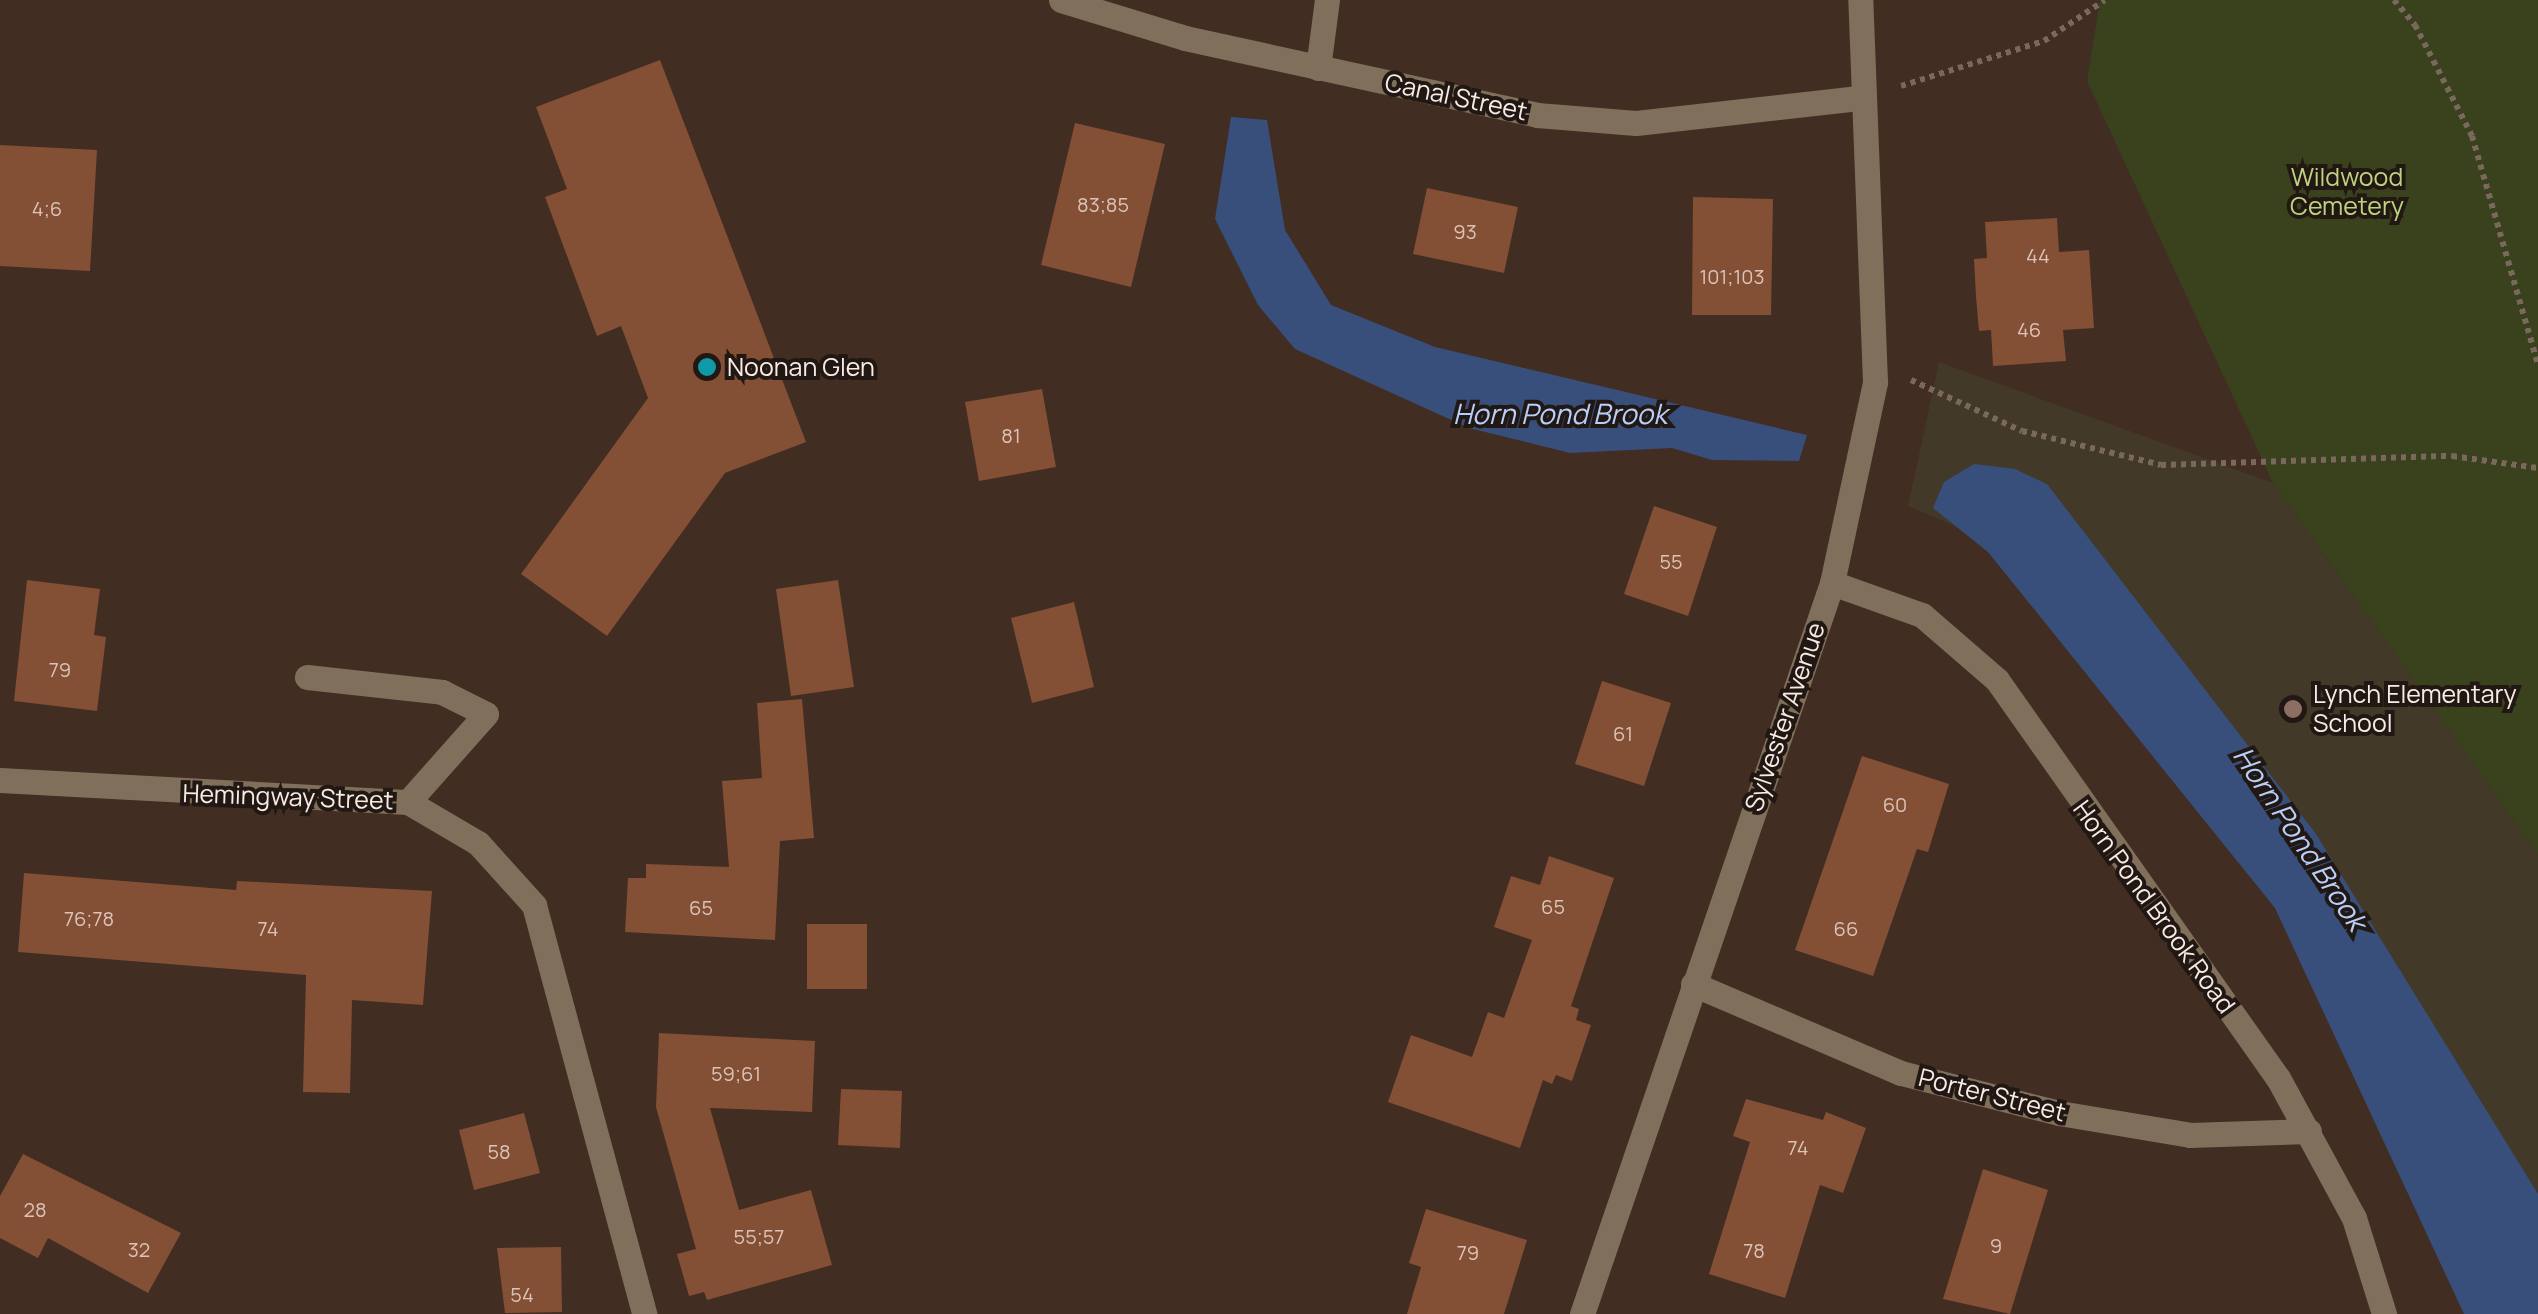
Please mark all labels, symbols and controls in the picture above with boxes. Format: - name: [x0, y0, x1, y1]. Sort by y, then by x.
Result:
- street label: Canal Street: [1382, 67, 1530, 127]
- park label: Wildwood Cemetery: [2290, 163, 2404, 222]
- house number: 83;85: [1077, 192, 1129, 216]
- house number: 4;6: [32, 196, 62, 220]
- house number: 93: [1453, 219, 1477, 243]
- house number: 44: [2026, 243, 2050, 267]
- house number: 101;103: [1700, 264, 1764, 288]
- house number: 46: [2017, 317, 2041, 341]
- place label: Noonan Glen: [727, 352, 875, 382]
- marker: Noonan Glen: [696, 356, 718, 378]
- water label: Horn Pond Brook: [1453, 396, 1667, 430]
- house number: 81: [1001, 423, 1021, 447]
- house number: 55: [1659, 549, 1683, 573]
- street label: Sylvester Avenue: [1739, 619, 1831, 815]
- house number: 79: [49, 657, 71, 681]
- place label: Lynch Elementary School: [2313, 680, 2517, 739]
- marker: Lynch Elementary School: [2282, 698, 2304, 720]
- house number: 61: [1613, 721, 1633, 745]
- water label: Horn Pond Brook: [2227, 740, 2375, 936]
- street label: Hemingway Street: [182, 778, 394, 816]
- house number: 60: [1883, 792, 1907, 816]
- street label: Horn Pond Brook Road: [2067, 795, 2241, 1019]
- house number: 65: [1541, 894, 1565, 918]
- house number: 65: [689, 895, 713, 919]
- house number: 76;78: [64, 906, 114, 930]
- house number: 74: [257, 916, 279, 940]
- house number: 66: [1834, 916, 1858, 940]
- house number: 59;61: [711, 1061, 761, 1085]
- street label: Porter Street: [1915, 1062, 2069, 1128]
- house number: 74: [1787, 1135, 1809, 1159]
- house number: 58: [487, 1139, 511, 1163]
- house number: 28: [23, 1197, 47, 1221]
- house number: 55;57: [734, 1224, 784, 1248]
- house number: 9: [1990, 1233, 2002, 1257]
- house number: 32: [128, 1237, 150, 1261]
- house number: 78: [1743, 1238, 1765, 1262]
- house number: 79: [1457, 1240, 1479, 1264]
- house number: 54: [510, 1282, 534, 1306]

